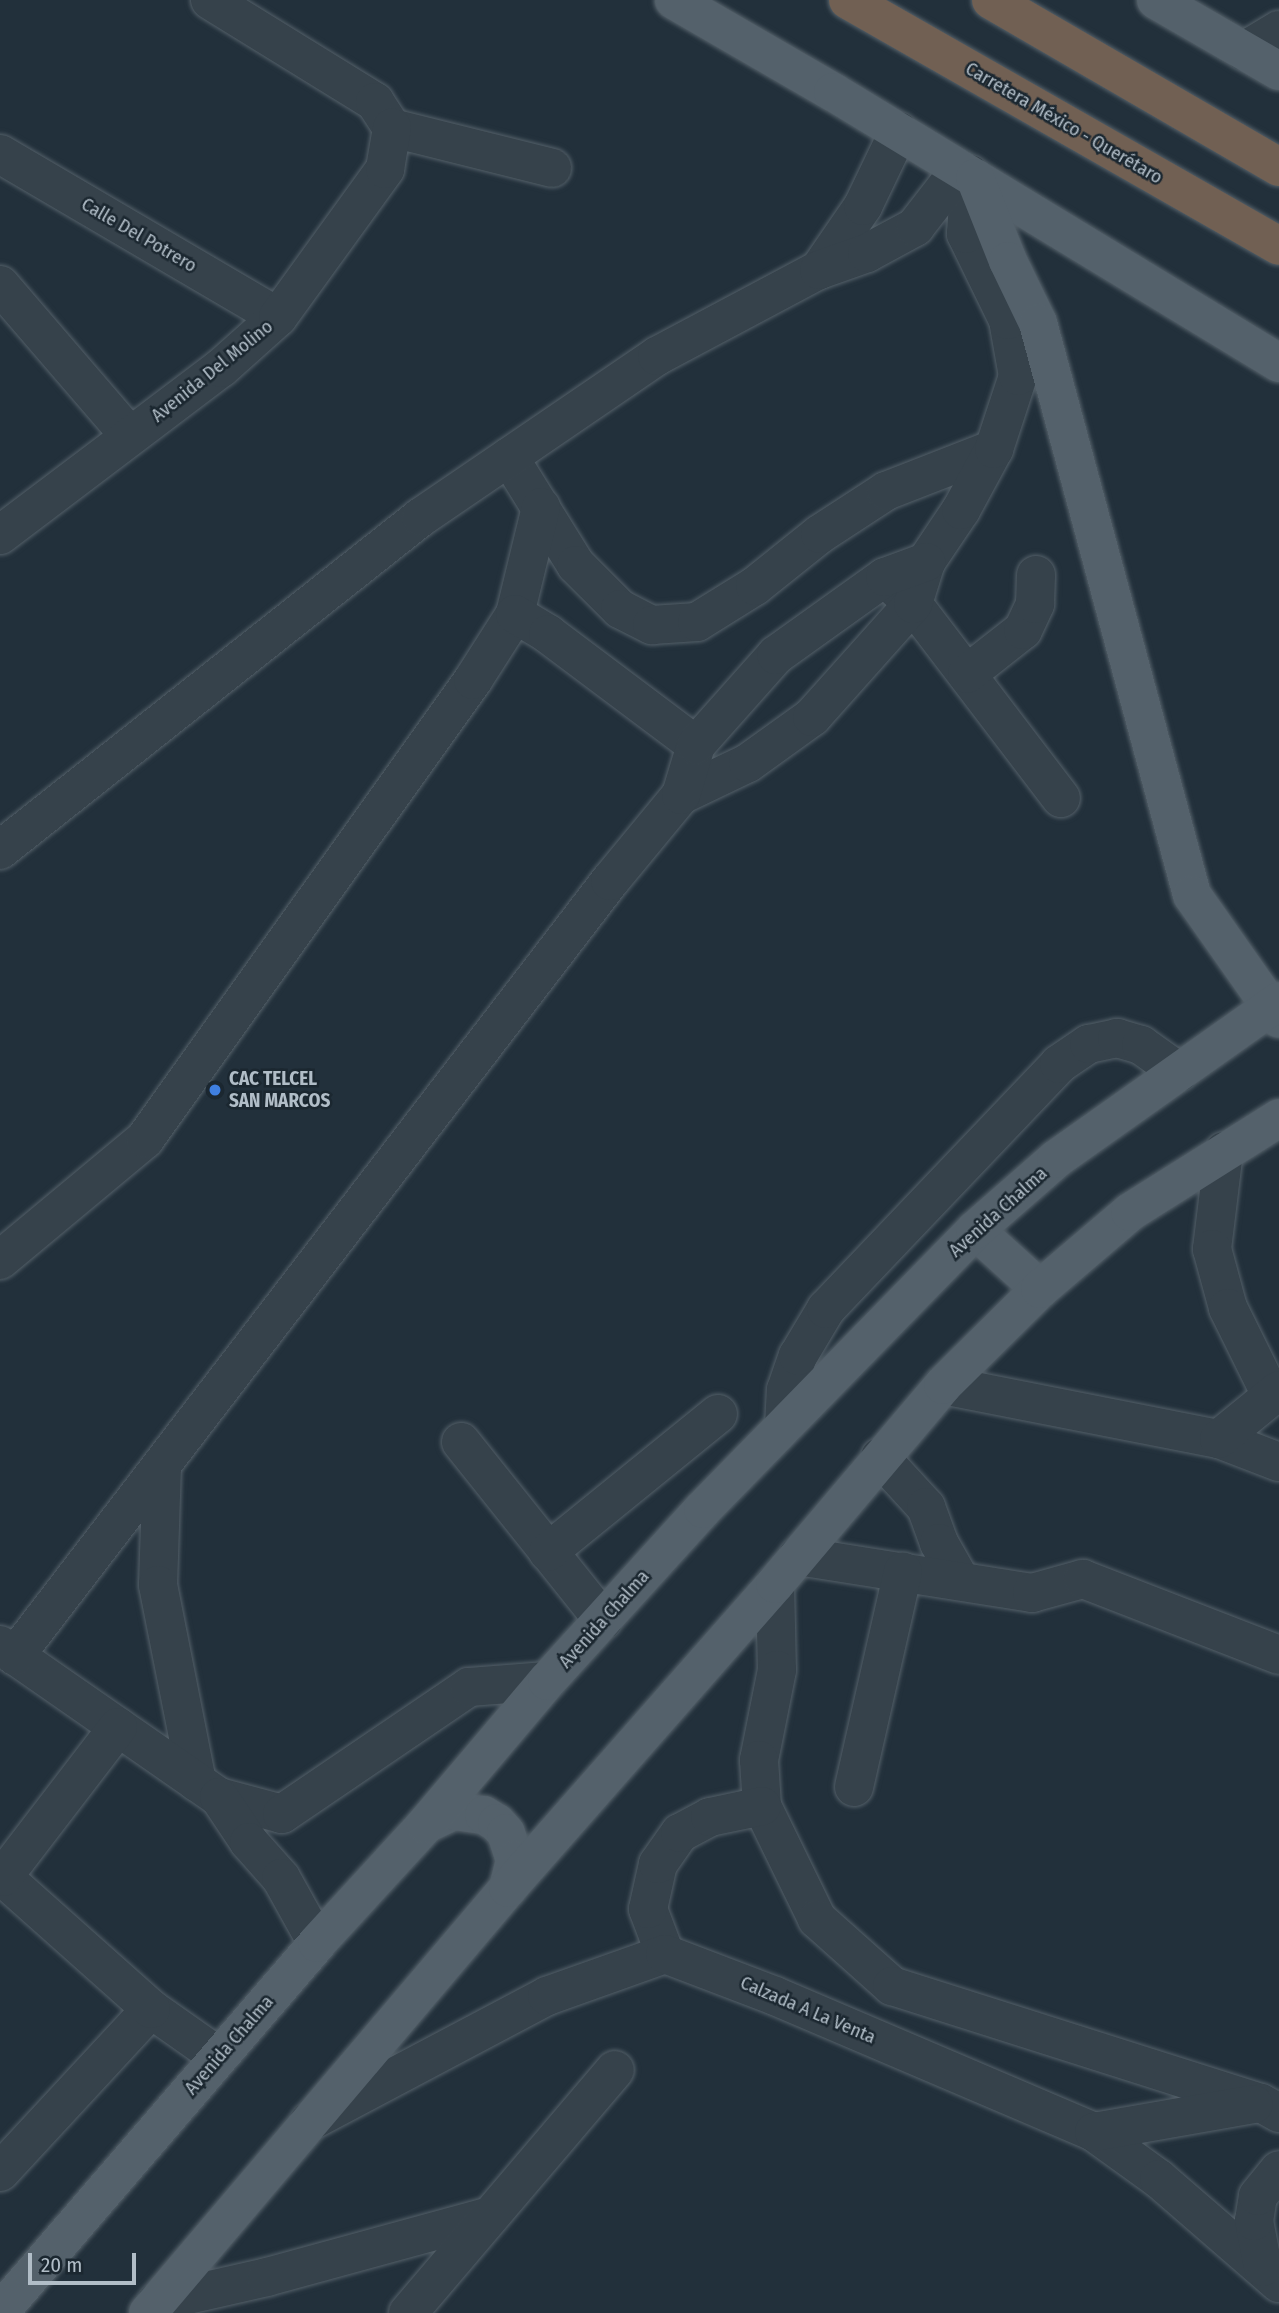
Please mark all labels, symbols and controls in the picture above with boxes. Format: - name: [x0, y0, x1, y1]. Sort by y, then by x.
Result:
- street label: Carretera México - Querétaro: [961, 57, 1167, 189]
- street label: Calle Del Potrero: [77, 193, 201, 277]
- street label: Avenida Del Molino: [147, 315, 277, 427]
- place label: CAC TELCEL SAN MARCOS: [229, 1068, 330, 1112]
- marker: CAC TELCEL SAN MARCOS: [207, 1082, 223, 1098]
- street label: Avenida Chalma: [944, 1162, 1052, 1262]
- street label: Avenida Chalma: [554, 1565, 654, 1673]
- street label: Calzada A La Venta: [737, 1971, 879, 2049]
- street label: Avenida Chalma: [180, 1991, 278, 2099]
- scale bar: [32, 2240, 140, 2284]
- text: 20 m: [41, 2252, 82, 2278]

